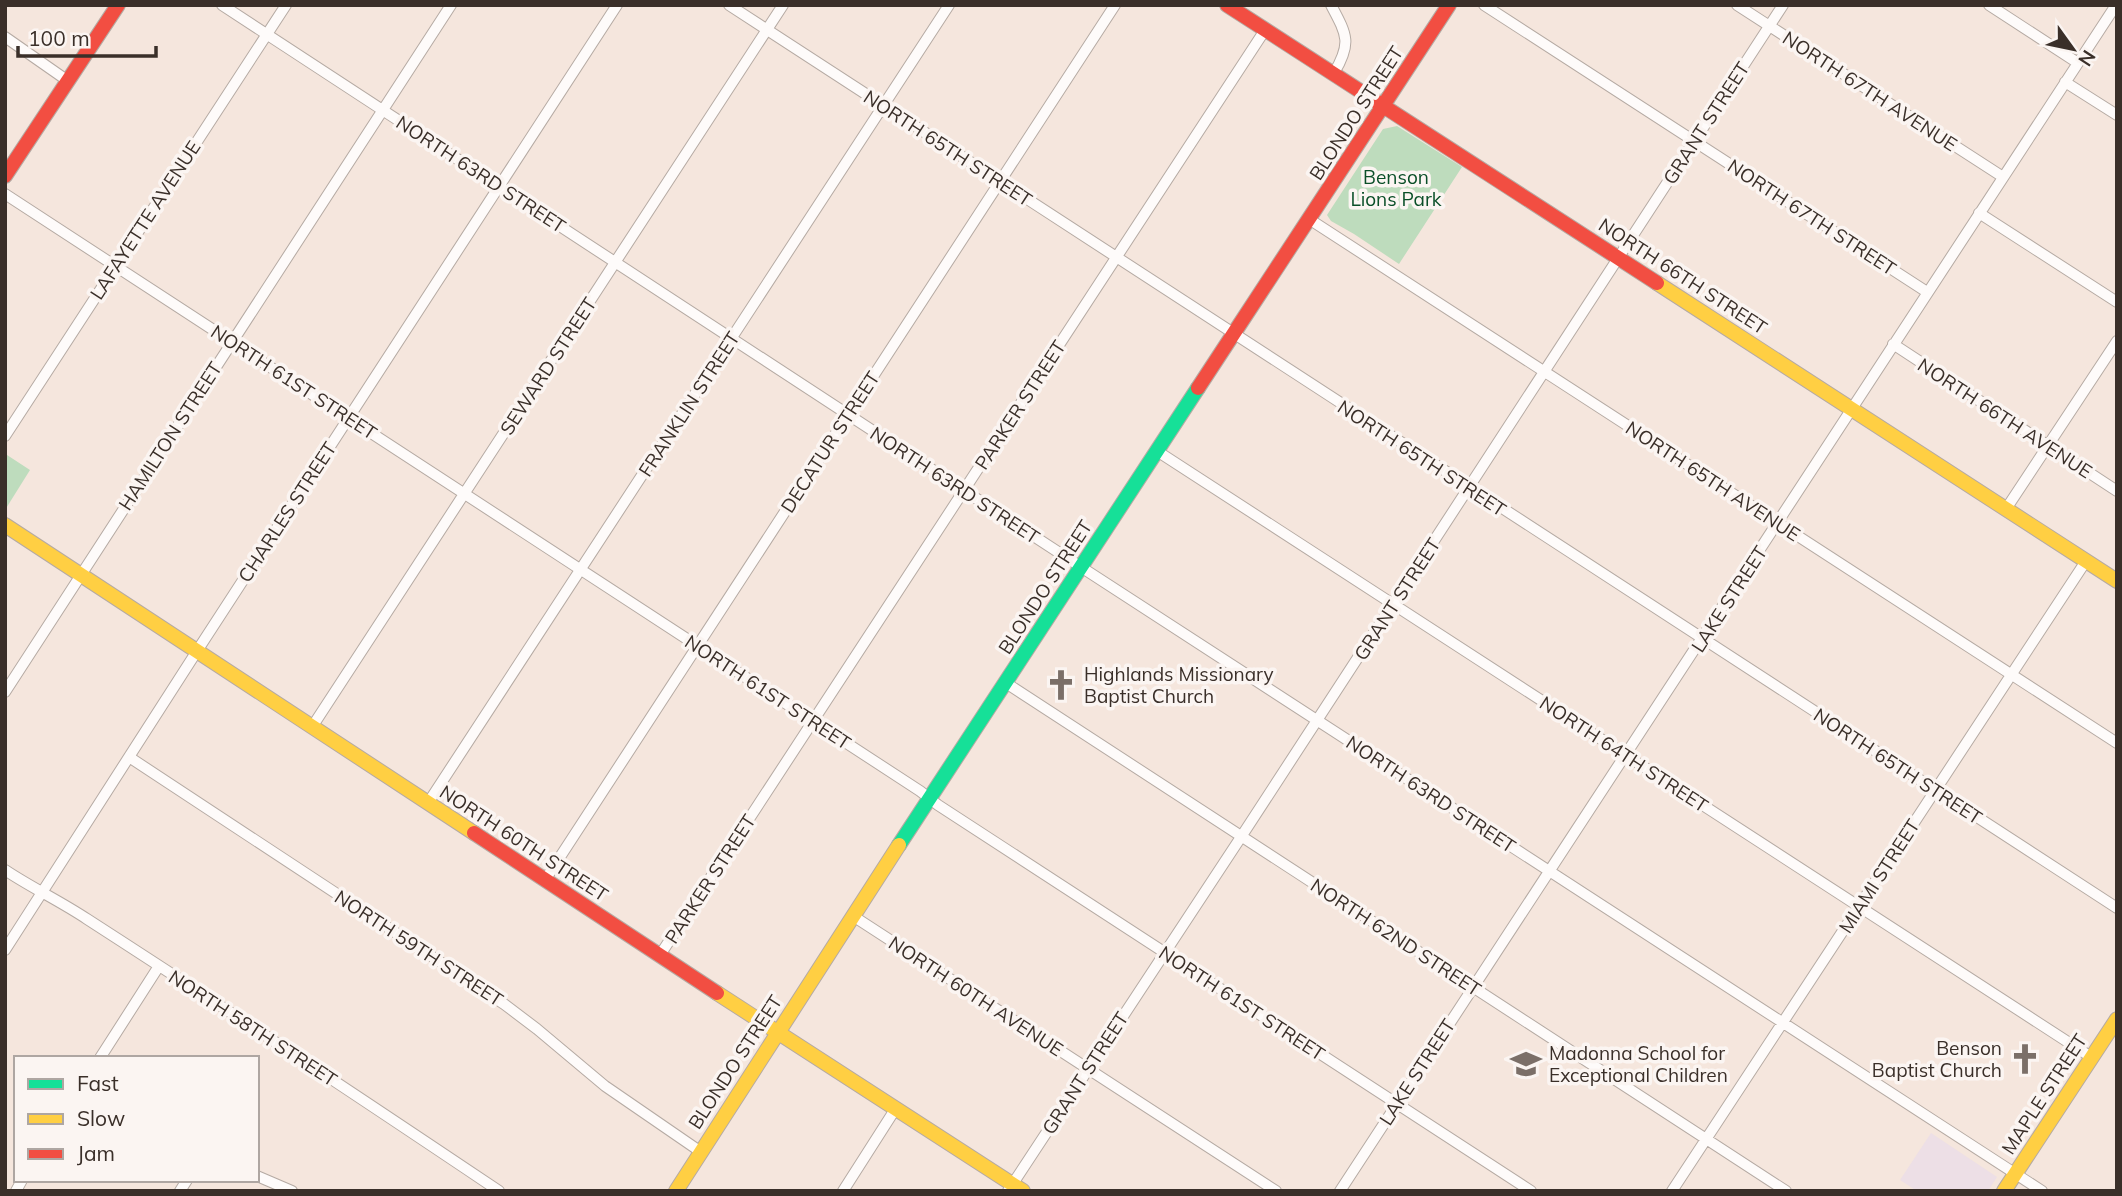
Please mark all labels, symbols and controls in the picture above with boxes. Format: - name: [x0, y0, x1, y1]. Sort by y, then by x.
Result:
- scale bar: [18, 14, 156, 58]
- north arrow: [2038, 14, 2108, 84]
- text: 100 m: [28, 25, 90, 51]
- street label: NORTH 67TH AVENUE: [1778, 26, 1962, 156]
- street label: BLONDO STREET: [1304, 41, 1409, 185]
- text: N: [2073, 46, 2101, 71]
- street label: GRANT STREET: [1657, 57, 1755, 189]
- street label: NORTH 65TH STREET: [859, 85, 1037, 212]
- street label: NORTH 63RD STREET: [392, 110, 571, 238]
- street label: LAFAYETTE AVENUE: [85, 136, 205, 304]
- street label: NORTH 67TH STREET: [1723, 154, 1901, 281]
- park label: Benson Lions Park: [1350, 165, 1442, 211]
- street label: NORTH 66TH STREET: [1594, 213, 1772, 340]
- street label: SEWARD STREET: [495, 292, 602, 439]
- street label: NORTH 61ST STREET: [206, 319, 382, 445]
- street label: FRANKLIN STREET: [633, 327, 745, 481]
- street label: PARKER STREET: [969, 335, 1071, 474]
- street label: NORTH 66TH AVENUE: [1913, 353, 2097, 483]
- street label: HAMILTON STREET: [113, 357, 227, 515]
- street label: DECATUR STREET: [775, 366, 885, 517]
- street label: NORTH 65TH STREET: [1333, 395, 1511, 522]
- street label: NORTH 65TH AVENUE: [1621, 416, 1805, 546]
- street label: NORTH 63RD STREET: [866, 421, 1045, 549]
- street label: CHARLES STREET: [233, 437, 342, 587]
- street label: BLONDO STREET: [993, 515, 1098, 659]
- street label: GRANT STREET: [1348, 533, 1446, 665]
- street label: LAKE STREET: [1686, 541, 1773, 657]
- street label: NORTH 61ST STREET: [680, 629, 856, 755]
- place label: Highlands Missionary Baptist Church: [1084, 662, 1274, 708]
- church icon: Highlands Missionary Baptist Church: [1044, 668, 1078, 702]
- street label: NORTH 64TH STREET: [1535, 691, 1713, 818]
- street label: NORTH 65TH STREET: [1809, 703, 1987, 830]
- street label: NORTH 63RD STREET: [1342, 730, 1521, 858]
- street label: NORTH 60TH STREET: [435, 780, 613, 907]
- street label: PARKER STREET: [659, 809, 761, 948]
- street label: MIAMI STREET: [1833, 814, 1925, 938]
- street label: NORTH 62ND STREET: [1306, 873, 1486, 1001]
- street label: NORTH 59TH STREET: [330, 885, 508, 1012]
- street label: NORTH 60TH AVENUE: [884, 931, 1068, 1061]
- street label: NORTH 61ST STREET: [1154, 940, 1330, 1066]
- street label: NORTH 58TH STREET: [164, 965, 342, 1092]
- street label: BLONDO STREET: [683, 990, 788, 1134]
- street label: GRANT STREET: [1036, 1007, 1134, 1139]
- street label: LAKE STREET: [1374, 1014, 1461, 1130]
- street label: MAPLE STREET: [1996, 1029, 2092, 1159]
- place label: Benson Baptist Church: [1872, 1036, 2002, 1082]
- place label: Madonna School for Exceptional Children: [1549, 1041, 1728, 1087]
- church icon: Benson Baptist Church: [2008, 1042, 2042, 1076]
- school or university icon: Madonna School for Exceptional Children: [1509, 1047, 1543, 1081]
- legend: [14, 1056, 259, 1182]
- text: Fast: [77, 1070, 119, 1096]
- text: Slow: [77, 1105, 125, 1131]
- text: Jam: [77, 1140, 115, 1166]

